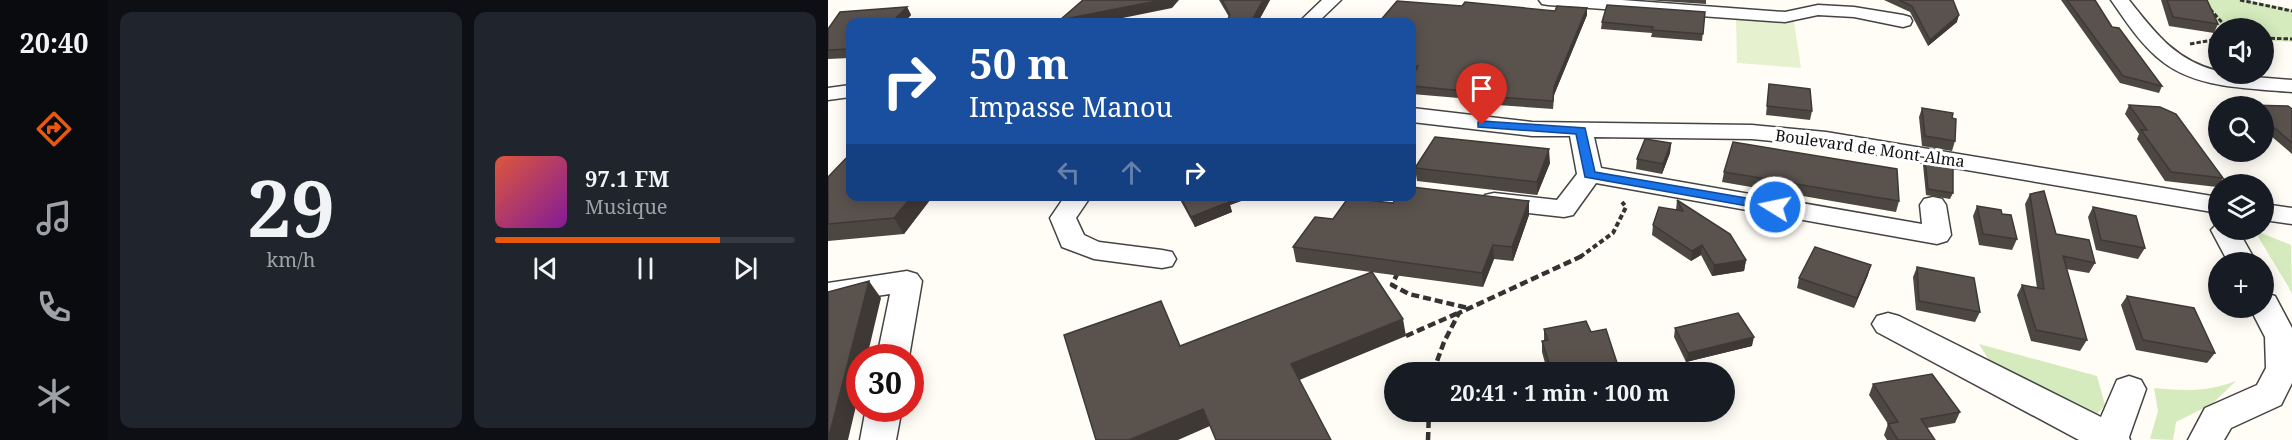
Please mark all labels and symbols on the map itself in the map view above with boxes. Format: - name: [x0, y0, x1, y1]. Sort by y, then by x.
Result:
- pin: [1456, 63, 1507, 125]
- street label: Boulevard de Mont-Alma: [1774, 124, 1966, 172]
- position arrow: [1743, 175, 1807, 239]
- speed limit sign: 30: [846, 344, 924, 422]

